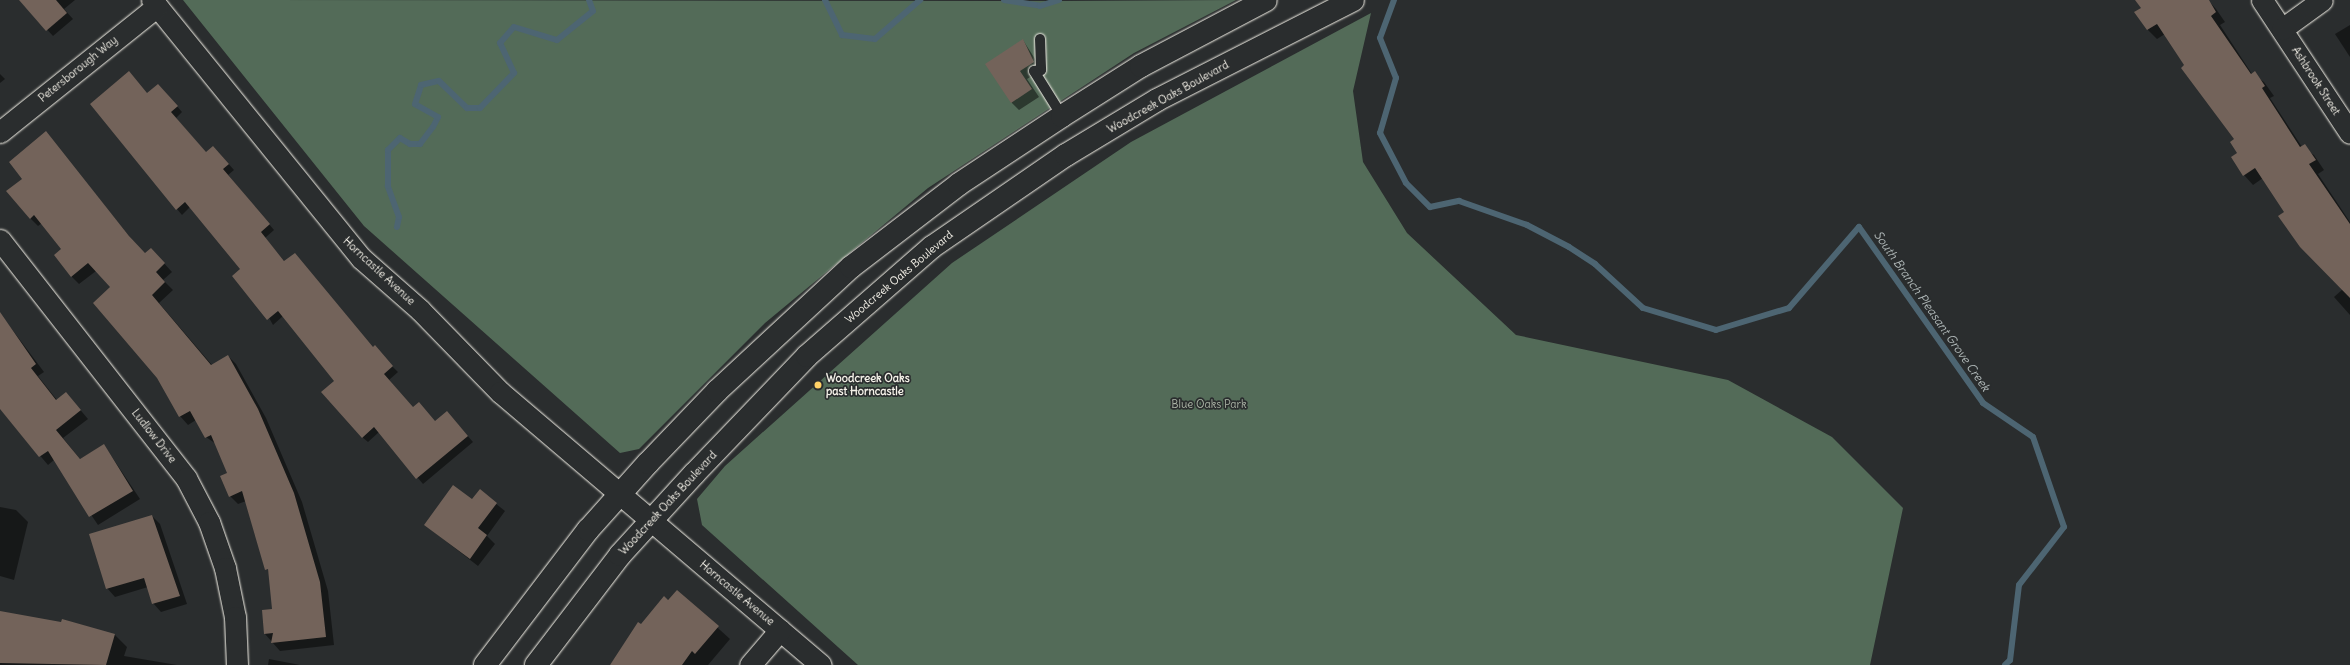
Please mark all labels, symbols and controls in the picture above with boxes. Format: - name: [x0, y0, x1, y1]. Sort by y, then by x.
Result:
- street label: Petersborough Way: [36, 33, 120, 105]
- street label: Ashbrook Street: [2289, 44, 2343, 118]
- street label: Woodcreek Oaks Boulevard: [1105, 58, 1231, 136]
- street label: Woodcreek Oaks Boulevard: [842, 228, 956, 326]
- water label: South Branch Pleasant Grove Creek: [1871, 228, 1993, 394]
- street label: Horncastle Avenue: [340, 234, 418, 308]
- place label: Woodcreek Oaks past Horncastle: [826, 372, 910, 398]
- marker: Woodcreek Oaks past Horncastle: [813, 380, 823, 390]
- park label: Blue Oaks Park: [1171, 397, 1247, 411]
- street label: Ludlow Drive: [129, 406, 179, 466]
- street label: Woodcreek Oaks Boulevard: [616, 448, 720, 558]
- street label: Horncastle Avenue: [697, 558, 777, 628]

